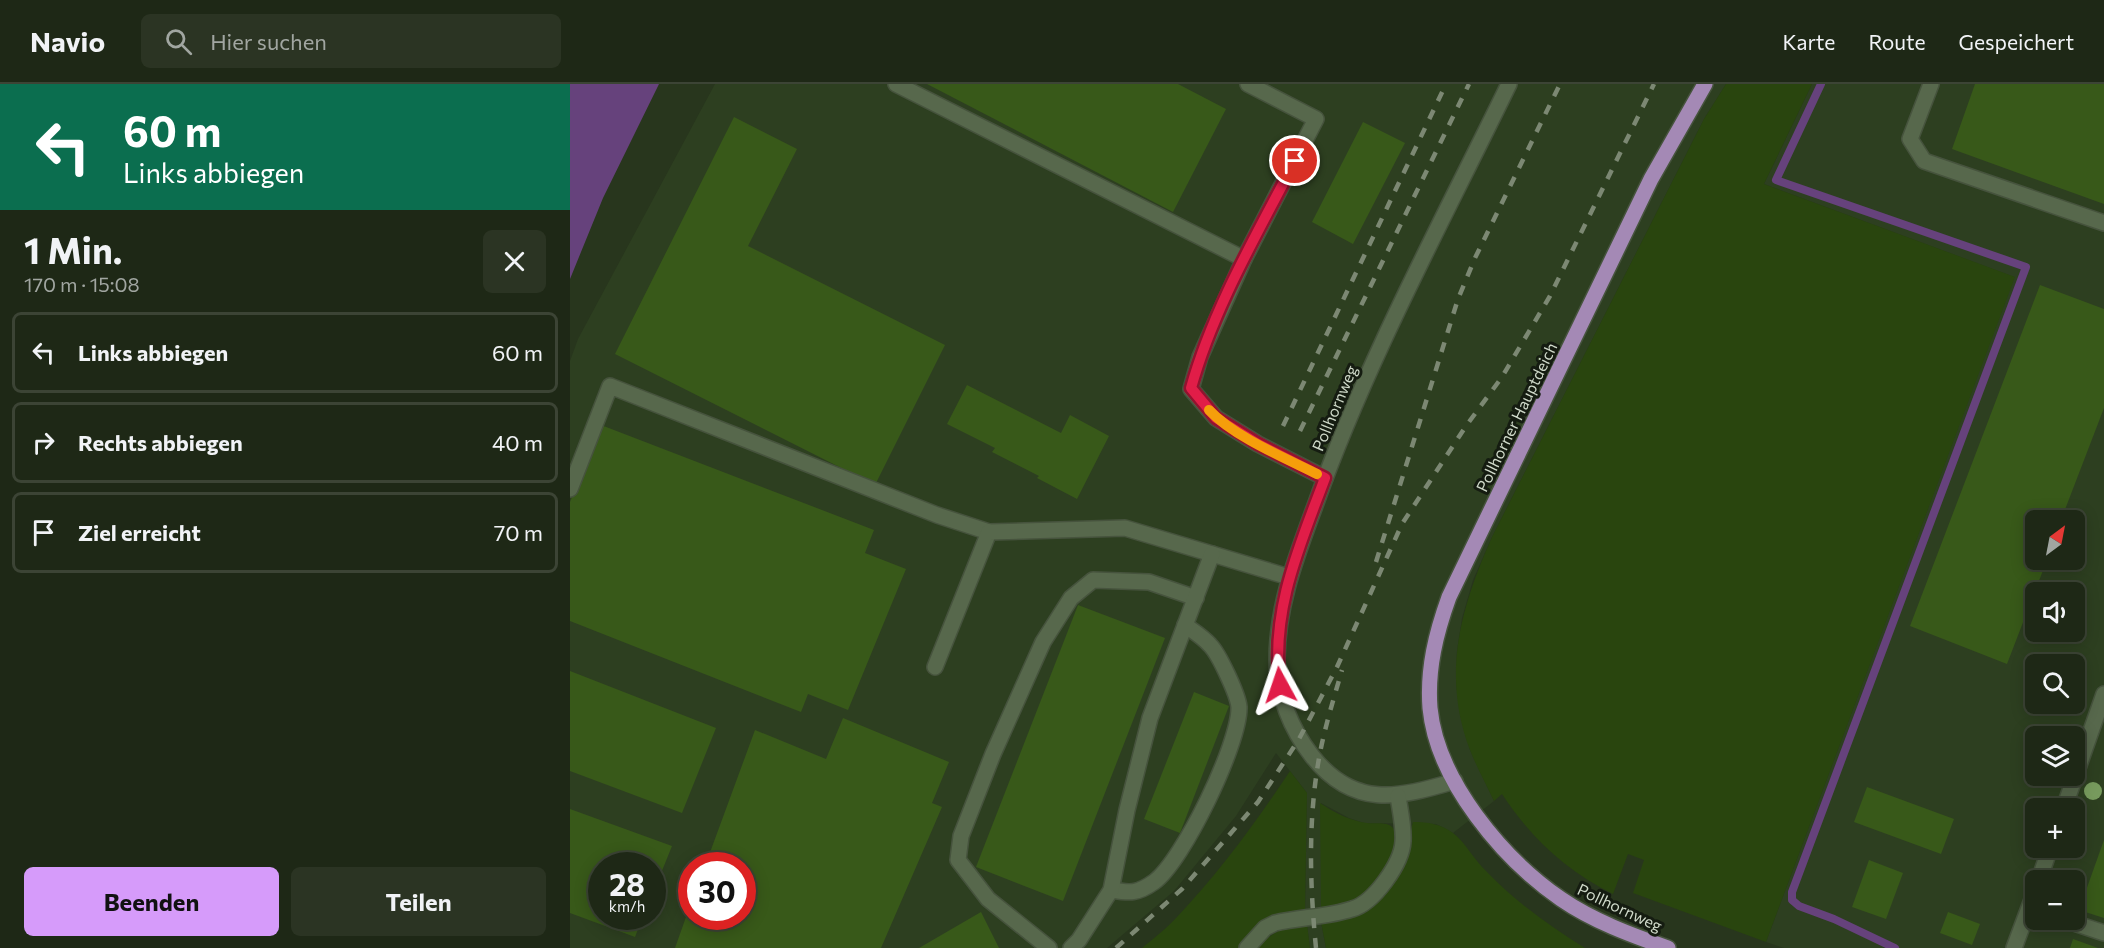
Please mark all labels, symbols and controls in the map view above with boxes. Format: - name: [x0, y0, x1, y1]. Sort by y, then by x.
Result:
- search box: [141, 14, 561, 68]
- text: Navio: [30, 24, 105, 58]
- icon: search: [162, 25, 195, 58]
- text: Hier suchen: [210, 28, 327, 55]
- text: Karte: [1782, 29, 1835, 54]
- text: Route: [1868, 29, 1926, 54]
- text: Gespeichert: [1959, 29, 2074, 54]
- text: 60 m: [123, 104, 222, 156]
- icon: left: [24, 108, 102, 186]
- pin: [1269, 135, 1320, 186]
- icon: arrive: [1278, 144, 1311, 177]
- text: Links abbiegen: [123, 156, 304, 189]
- text: 1 Min.: [24, 227, 122, 271]
- button: close: [483, 230, 546, 293]
- text: 170 m · 15:08: [24, 272, 140, 296]
- icon: left: [27, 336, 60, 369]
- text: Links abbiegen: [78, 339, 228, 366]
- text: 60 m: [492, 339, 543, 366]
- street label: Pollhorner Hauptdeich: [1472, 339, 1560, 495]
- street label: Pollhornweg: [1307, 362, 1361, 454]
- icon: right: [27, 426, 60, 459]
- text: Rechts abbiegen: [78, 429, 243, 456]
- text: 40 m: [492, 429, 543, 456]
- north arrow: [2025, 510, 2085, 570]
- map controls: [2025, 510, 2085, 930]
- icon: arrive: [27, 516, 60, 549]
- text: Ziel erreicht: [78, 519, 201, 546]
- text: 70 m: [494, 519, 543, 546]
- button: sound: [2025, 582, 2085, 642]
- position arrow: [1248, 653, 1312, 717]
- button: search: [2025, 654, 2085, 714]
- button: layers: [2025, 726, 2085, 786]
- button: +: [2025, 798, 2085, 858]
- speed limit sign: 30: [678, 852, 756, 930]
- text: 28: [609, 865, 645, 902]
- button: Beenden: [24, 867, 279, 936]
- button: Teilen: [291, 867, 546, 936]
- button: −: [2025, 870, 2085, 930]
- street label: Pollhornweg: [1575, 879, 1666, 935]
- text: km/h: [609, 897, 645, 915]

